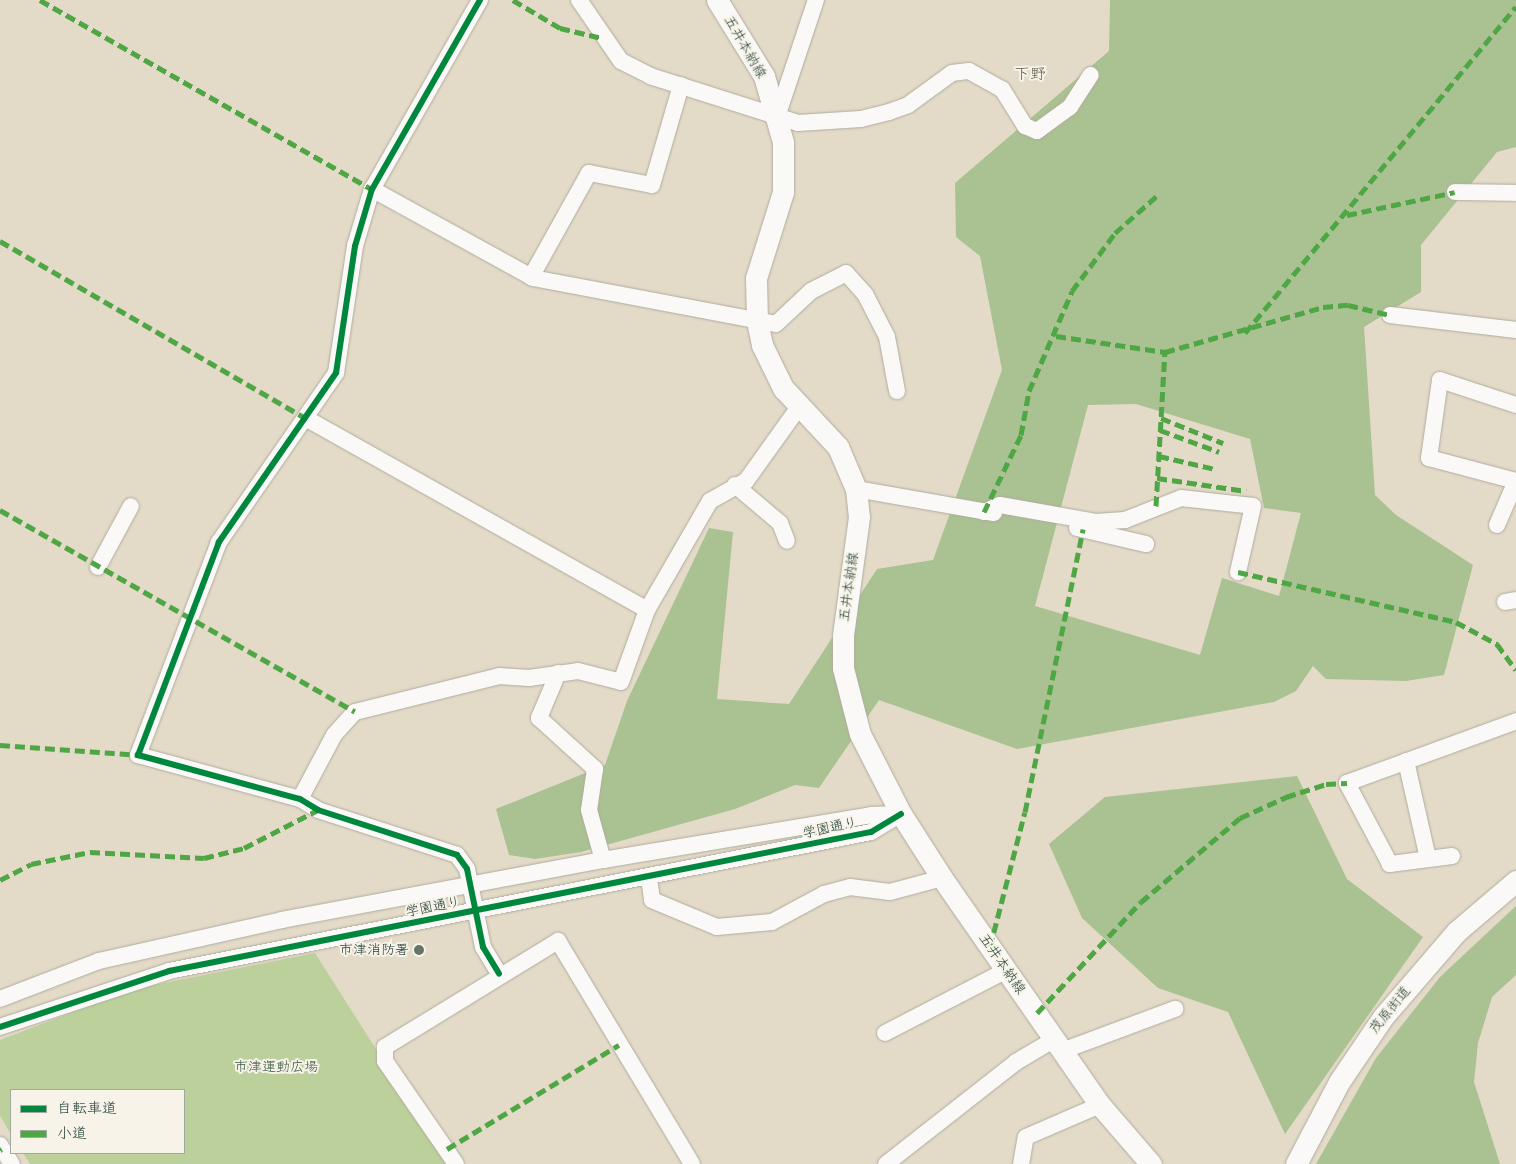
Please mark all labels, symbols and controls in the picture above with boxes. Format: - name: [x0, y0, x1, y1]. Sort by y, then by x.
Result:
- street label: 五井本納線: [720, 12, 770, 82]
- district label: 下野: [1014, 65, 1046, 85]
- street label: 五井本納線: [836, 551, 862, 623]
- street label: 学園通り: [801, 814, 859, 842]
- street label: 学園通り: [404, 893, 462, 921]
- street label: 五井本納線: [975, 931, 1029, 997]
- place label: 市津消防署: [339, 942, 409, 958]
- marker: 市津消防署: [413, 944, 425, 956]
- street label: 茂原街道: [1366, 983, 1414, 1037]
- park label: 市津運動広場: [234, 1059, 318, 1075]
- legend: [10, 1089, 185, 1154]
- text: 自転車道: [57, 1097, 117, 1121]
- text: 小道: [57, 1122, 87, 1146]

